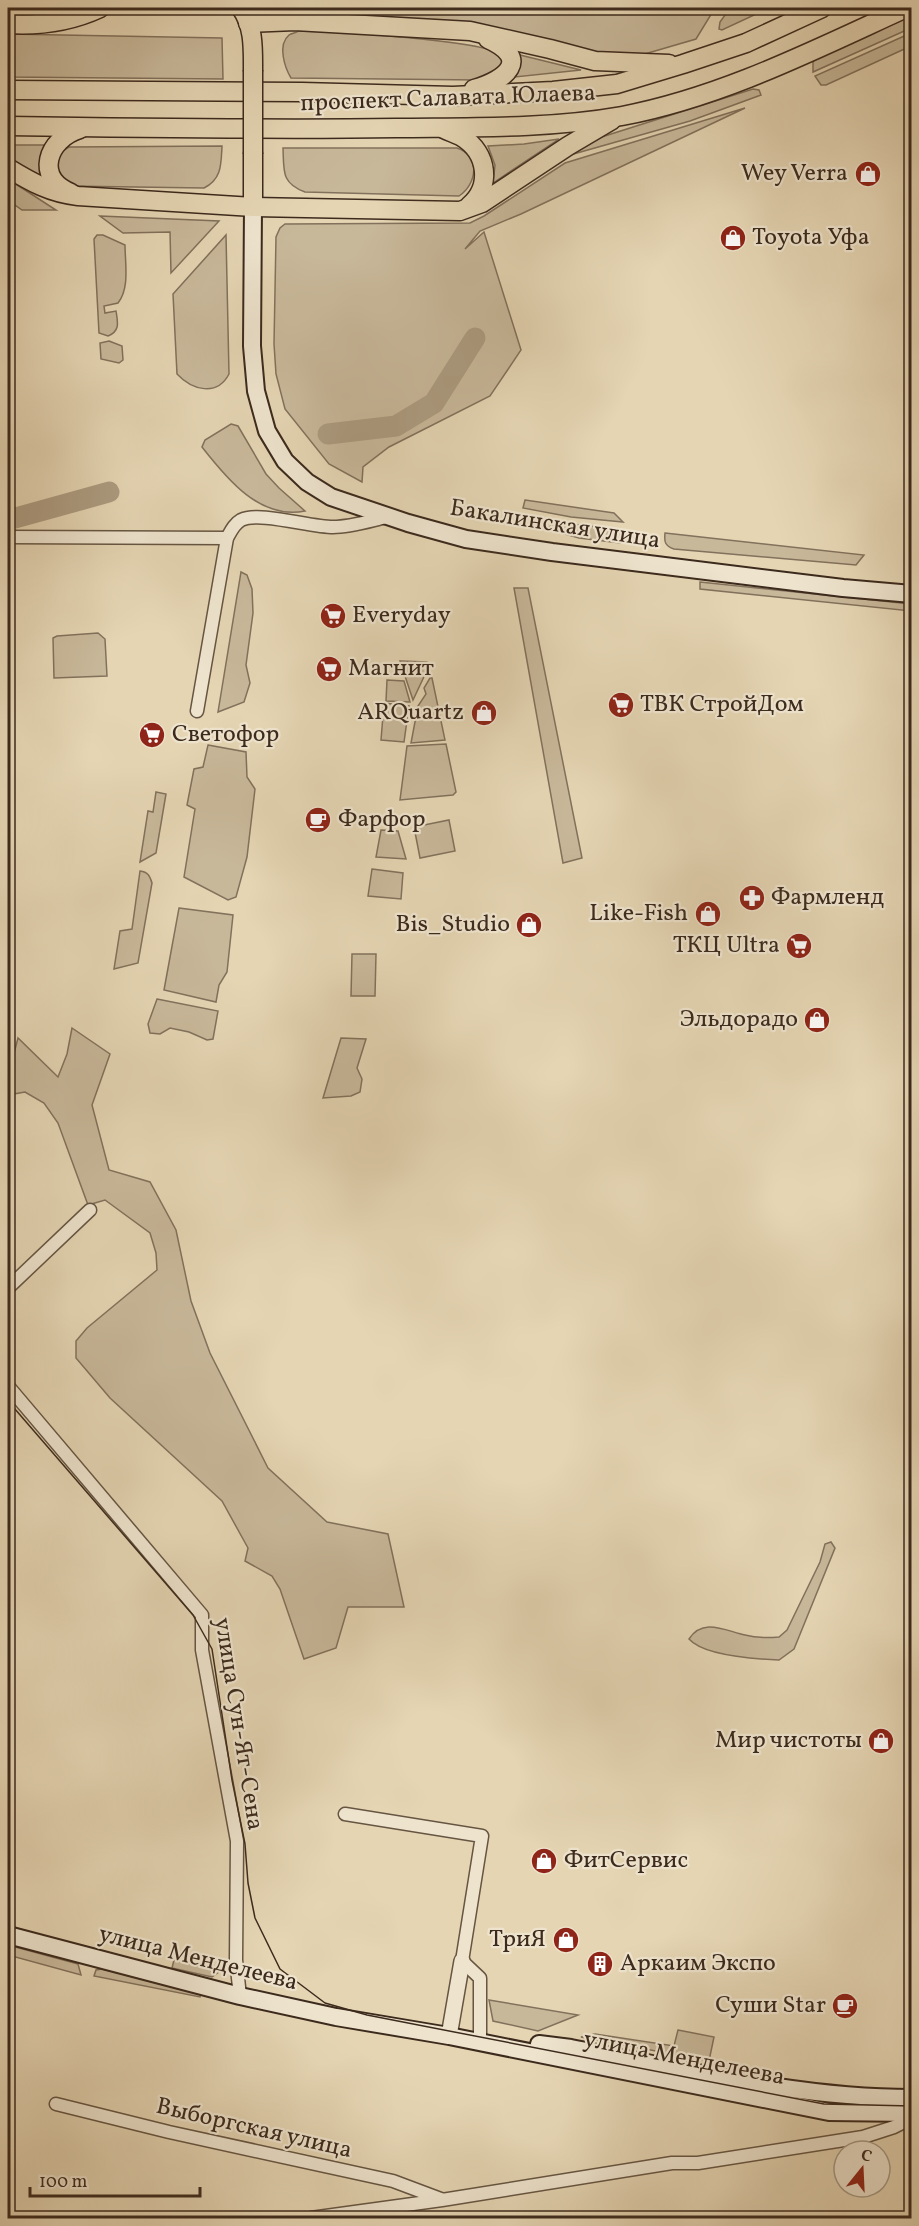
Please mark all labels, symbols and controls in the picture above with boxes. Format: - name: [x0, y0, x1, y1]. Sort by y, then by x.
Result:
- street label: проспект Салавата Юлаева: [300, 77, 596, 121]
- place label: Wey Verra: [741, 157, 848, 191]
- shop icon: Wey Verra: [853, 159, 883, 189]
- place label: Toyota Уфа: [752, 221, 870, 255]
- shop icon: Toyota Уфа: [718, 223, 748, 253]
- street label: Бакалинская улица: [447, 492, 663, 558]
- place label: Everyday: [352, 599, 451, 633]
- supermarket icon: Everyday: [318, 601, 348, 631]
- place label: Магнит: [348, 652, 434, 686]
- supermarket icon: Магнит: [314, 654, 344, 684]
- place label: ТВК СтройДом: [640, 688, 804, 722]
- supermarket icon: ТВК СтройДом: [606, 690, 636, 720]
- place label: ARQuartz: [357, 696, 464, 730]
- shop icon: ARQuartz: [469, 698, 499, 728]
- place label: Светофор: [172, 718, 279, 752]
- supermarket icon: Светофор: [137, 720, 167, 750]
- place label: Фарфор: [338, 803, 426, 837]
- cafe icon: Фарфор: [303, 805, 333, 835]
- place label: Фармленд: [771, 881, 884, 915]
- pharmacy icon: Фармленд: [737, 883, 767, 913]
- place label: Like-Fish: [589, 897, 688, 931]
- shop icon: Like-Fish: [693, 899, 723, 929]
- place label: Bis_Studio: [396, 908, 510, 942]
- shop icon: Bis_Studio: [514, 910, 544, 940]
- place label: ТКЦ Ultra: [673, 929, 780, 963]
- supermarket icon: ТКЦ Ultra: [784, 931, 814, 961]
- place label: Эльдорадо: [680, 1003, 798, 1037]
- shop icon: Эльдорадо: [802, 1005, 832, 1035]
- street label: улица Сун-Ят-Сена: [204, 1615, 272, 1833]
- place label: Мир чистоты: [715, 1724, 862, 1758]
- shop icon: Мир чистоты: [866, 1726, 896, 1756]
- place label: ФитСервис: [564, 1844, 688, 1878]
- shop icon: ФитСервис: [529, 1846, 559, 1876]
- street label: улица Менделеева: [95, 1918, 301, 2000]
- place label: ТриЯ: [489, 1923, 546, 1957]
- shop icon: ТриЯ: [551, 1925, 581, 1955]
- place label: Аркаим Экспо: [620, 1947, 776, 1981]
- building icon: Аркаим Экспо: [585, 1949, 615, 1979]
- place label: Суши Star: [715, 1989, 826, 2023]
- cafe icon: Суши Star: [830, 1991, 860, 2021]
- street label: улица Менделеева: [580, 2023, 788, 2095]
- street label: Выборгская улица: [153, 2090, 355, 2168]
- north arrow: [832, 2139, 892, 2199]
- text: С: [858, 2145, 874, 2169]
- scale bar: [30, 2160, 200, 2198]
- text: 100 m: [39, 2170, 88, 2195]

